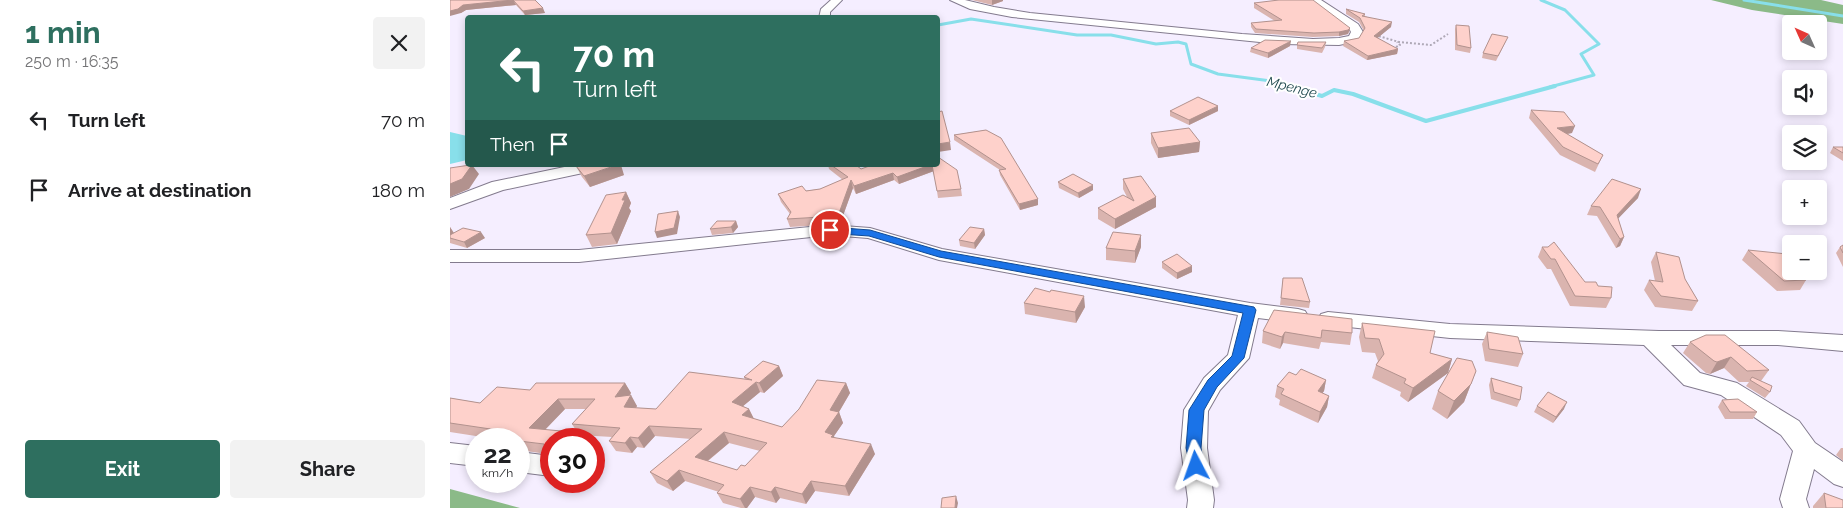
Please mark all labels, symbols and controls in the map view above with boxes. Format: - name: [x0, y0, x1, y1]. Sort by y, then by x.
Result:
- text: 1 min: [25, 15, 101, 50]
- north arrow: [1782, 15, 1828, 60]
- map controls: [1782, 15, 1827, 280]
- button: close: [373, 17, 425, 69]
- text: 70 m: [573, 34, 655, 75]
- icon: left: [490, 35, 555, 100]
- text: 250 m · 16:35: [25, 52, 119, 71]
- button: sound: [1782, 70, 1827, 115]
- water label: Mpenge: [1265, 73, 1319, 101]
- text: Turn left: [573, 76, 657, 102]
- icon: left: [25, 106, 53, 134]
- text: Turn left: [68, 109, 145, 131]
- text: 70 m: [381, 109, 425, 131]
- button: layers: [1782, 125, 1827, 170]
- icon: arrive: [545, 130, 573, 158]
- text: Then: [490, 133, 535, 155]
- icon: arrive: [25, 176, 53, 204]
- text: Arrive at destination: [68, 179, 252, 201]
- text: 180 m: [372, 179, 425, 201]
- button: +: [1782, 180, 1827, 225]
- pin: [809, 209, 851, 251]
- icon: arrive: [816, 216, 844, 244]
- button: −: [1782, 235, 1827, 280]
- speed limit sign: 30: [540, 428, 605, 493]
- text: 22: [483, 439, 512, 469]
- position arrow: [1169, 439, 1221, 491]
- button: Exit: [25, 440, 220, 498]
- button: Share: [230, 440, 425, 498]
- text: km/h: [482, 466, 513, 480]

